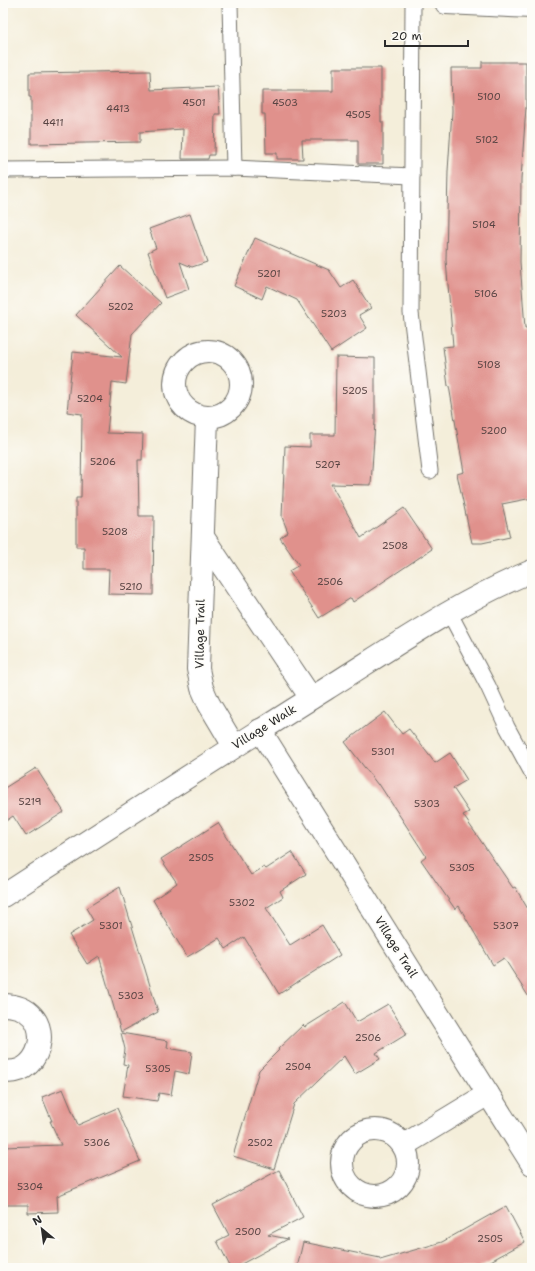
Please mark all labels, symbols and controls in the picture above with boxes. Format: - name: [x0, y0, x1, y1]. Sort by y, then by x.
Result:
- scale bar: [385, 22, 468, 48]
- text: 20 m: [391, 28, 422, 44]
- house number: 5100: [477, 90, 501, 103]
- house number: 4501: [182, 96, 206, 109]
- house number: 4503: [272, 96, 298, 109]
- house number: 4413: [106, 102, 130, 115]
- house number: 4505: [345, 108, 371, 121]
- house number: 4411: [42, 116, 64, 129]
- house number: 5102: [475, 133, 499, 146]
- house number: 5104: [472, 218, 496, 231]
- house number: 5201: [257, 267, 281, 280]
- house number: 5106: [474, 287, 498, 300]
- house number: 5202: [108, 300, 134, 313]
- house number: 5203: [321, 307, 347, 320]
- house number: 5108: [477, 358, 501, 371]
- house number: 5205: [342, 384, 368, 397]
- house number: 5204: [77, 392, 103, 405]
- house number: 5200: [481, 424, 507, 437]
- house number: 5206: [90, 455, 116, 468]
- house number: 5207: [315, 458, 341, 471]
- house number: 5208: [102, 525, 128, 538]
- house number: 2508: [382, 539, 408, 552]
- house number: 2506: [317, 575, 343, 588]
- house number: 5210: [119, 580, 143, 593]
- street label: Village Trail: [191, 599, 209, 669]
- street label: Village Walk: [229, 701, 299, 753]
- house number: 5301: [371, 745, 395, 758]
- house number: 5219: [19, 795, 41, 808]
- house number: 5303: [414, 797, 440, 810]
- house number: 2505: [188, 851, 214, 864]
- house number: 5305: [449, 861, 475, 874]
- house number: 5302: [229, 896, 255, 909]
- street label: Village Trail: [371, 913, 421, 981]
- house number: 5301: [99, 919, 123, 932]
- house number: 5307: [493, 919, 519, 932]
- house number: 5303: [118, 989, 144, 1002]
- house number: 2506: [355, 1031, 381, 1044]
- house number: 2504: [285, 1060, 311, 1073]
- house number: 5305: [145, 1062, 171, 1075]
- house number: 5306: [84, 1136, 110, 1149]
- house number: 2502: [247, 1136, 273, 1149]
- house number: 5304: [17, 1180, 43, 1193]
- north arrow: [22, 1209, 62, 1249]
- text: N: [30, 1212, 45, 1229]
- house number: 2500: [235, 1225, 261, 1238]
- house number: 2505: [477, 1232, 503, 1245]

